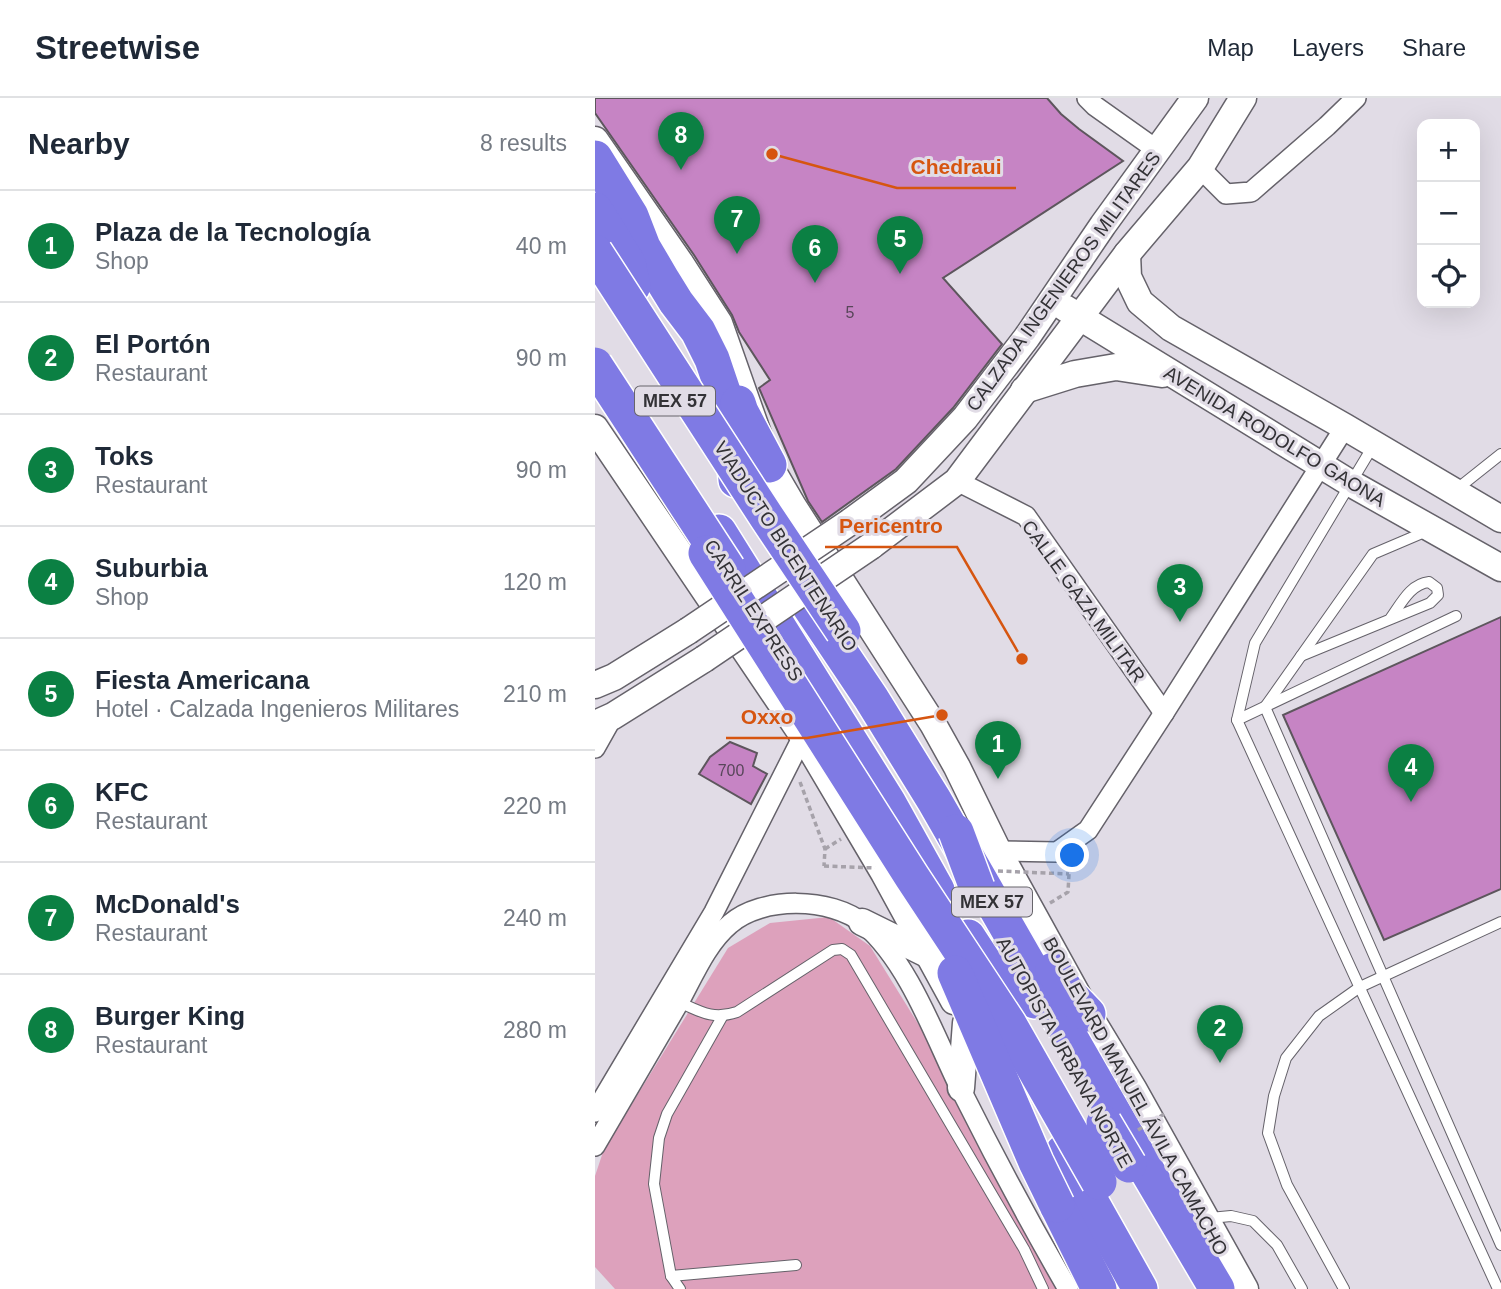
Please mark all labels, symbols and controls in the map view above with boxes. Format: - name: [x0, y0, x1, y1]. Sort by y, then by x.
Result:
- text: Streetwise: [35, 29, 200, 66]
- text: Map: [1207, 34, 1254, 61]
- text: Layers: [1292, 34, 1364, 61]
- text: Share: [1402, 34, 1466, 61]
- pin: 8: [658, 112, 704, 170]
- map controls: [1417, 119, 1480, 308]
- button: +: [1417, 119, 1480, 182]
- text: Nearby: [28, 127, 130, 160]
- text: 8 results: [480, 130, 567, 156]
- callout: Chedraui: [897, 146, 1016, 188]
- street label: CALZADA INGENIEROS MILITARES: [962, 148, 1165, 415]
- text: Chedraui: [910, 155, 1002, 178]
- button: −: [1417, 182, 1480, 245]
- pin: 7: [714, 196, 760, 254]
- pin: 5: [877, 216, 923, 274]
- text: Plaza de la Tecnología: [95, 217, 371, 247]
- pin: 6: [792, 225, 838, 283]
- text: 1: [45, 233, 57, 259]
- text: 40 m: [516, 233, 567, 259]
- button: locate: [1417, 245, 1480, 308]
- text: Shop: [95, 248, 149, 274]
- house number: 5: [846, 304, 855, 321]
- text: El Portón: [95, 329, 211, 359]
- text: 2: [45, 345, 57, 371]
- text: 90 m: [516, 345, 567, 371]
- text: Restaurant: [95, 360, 208, 386]
- street label: AVENIDA RODOLFO GAONA: [1160, 362, 1389, 511]
- road number: MEX 57: [635, 386, 715, 416]
- street label: VIADUCTO BICENTENARIO: [710, 438, 861, 655]
- text: Toks: [95, 441, 154, 471]
- text: 3: [45, 457, 57, 483]
- text: 90 m: [516, 457, 567, 483]
- text: Restaurant: [95, 472, 208, 498]
- callout: Pericentro: [825, 505, 957, 547]
- text: Pericentro: [839, 514, 943, 537]
- street label: CALLE GAZA MILITAR: [1018, 516, 1149, 686]
- street label: CARRIL EXPRESS: [700, 536, 807, 685]
- text: Suburbia: [95, 553, 208, 583]
- pin: 3: [1157, 564, 1203, 622]
- text: 4: [45, 569, 57, 595]
- text: 120 m: [503, 569, 567, 595]
- text: Shop: [95, 584, 149, 610]
- text: Fiesta Americana: [95, 665, 309, 695]
- text: 5: [45, 681, 57, 707]
- text: 210 m: [503, 681, 567, 707]
- text: Hotel · Calzada Ingenieros Militares: [95, 696, 459, 722]
- callout: Oxxo: [726, 696, 807, 738]
- text: Oxxo: [741, 705, 793, 728]
- pin: 1: [975, 721, 1021, 779]
- pin: 4: [1388, 744, 1434, 802]
- house number: 700: [718, 762, 744, 779]
- text: KFC: [95, 777, 148, 807]
- text: 6: [45, 793, 57, 819]
- text: 220 m: [503, 793, 567, 819]
- text: Restaurant: [95, 808, 208, 834]
- your location: [1055, 838, 1089, 872]
- road number: MEX 57: [952, 888, 1032, 916]
- text: McDonald's: [95, 889, 240, 919]
- text: 7: [45, 905, 57, 931]
- text: 240 m: [503, 905, 567, 931]
- text: Restaurant: [95, 920, 208, 946]
- street label: AUTOPISTA URBANA NORTE: [992, 934, 1137, 1171]
- street label: BOULEVARD MANUEL ÁVILA CAMACHO: [1039, 934, 1232, 1259]
- text: Burger King: [95, 1001, 245, 1031]
- pin: 2: [1197, 1005, 1243, 1063]
- text: 8: [45, 1017, 57, 1043]
- text: 280 m: [503, 1017, 567, 1043]
- text: Restaurant: [95, 1032, 208, 1058]

